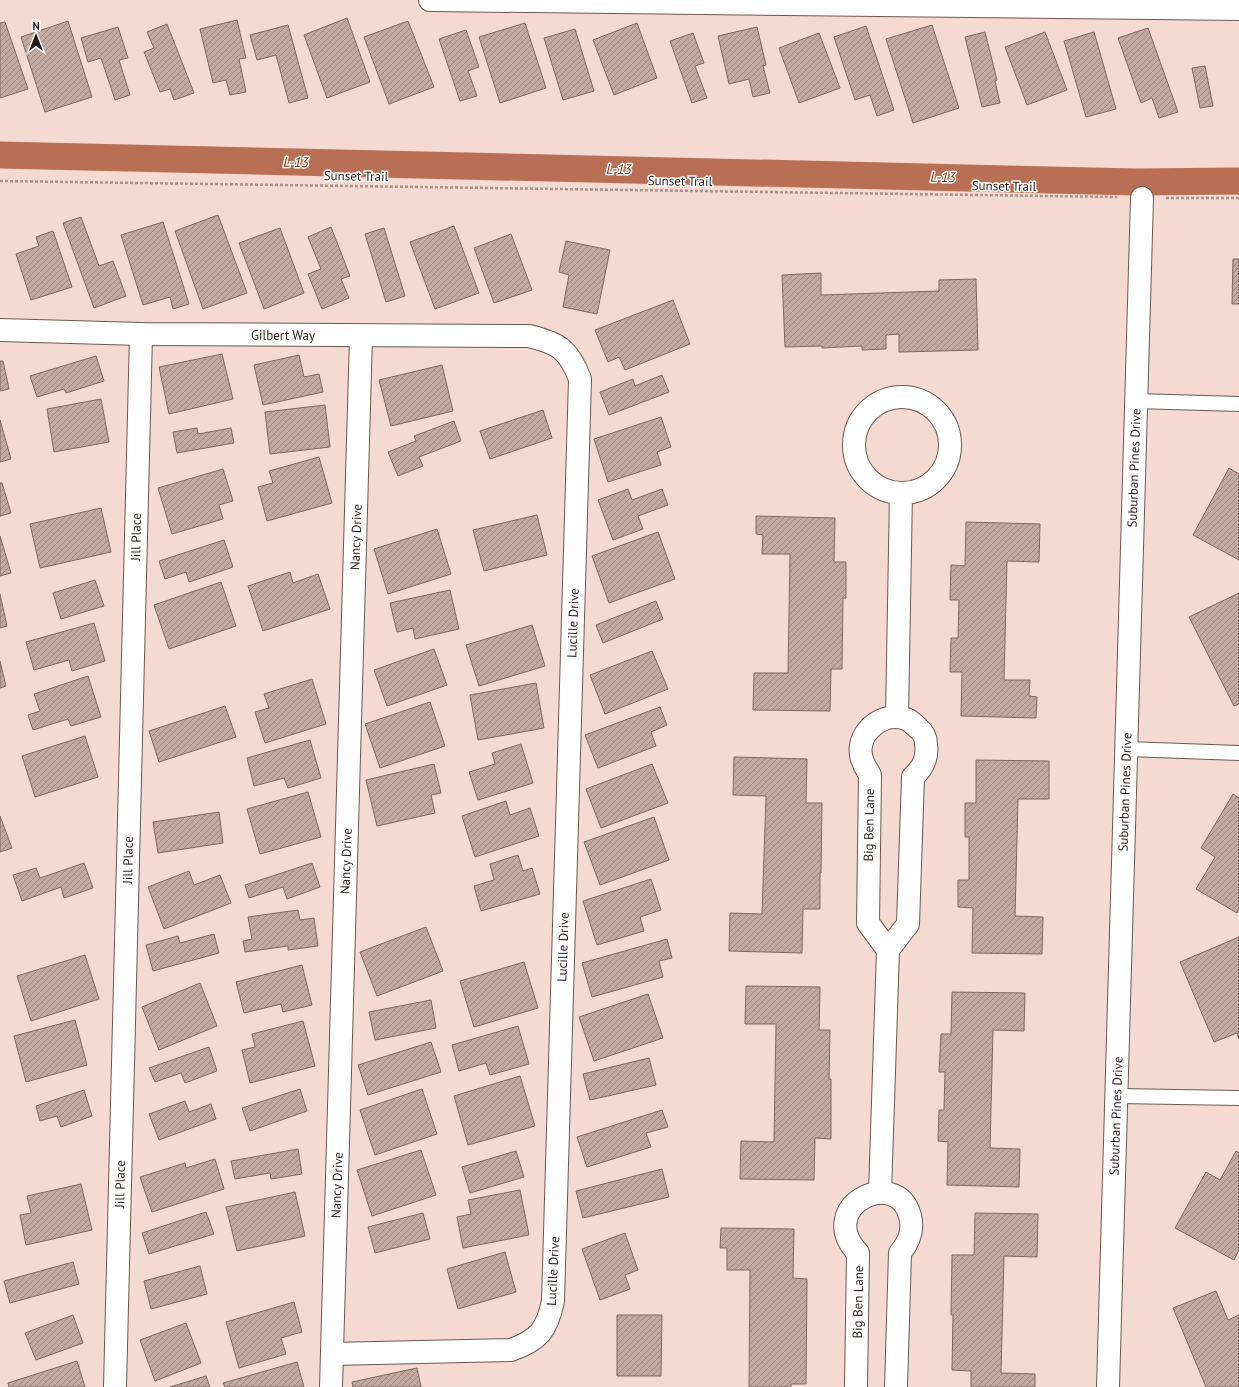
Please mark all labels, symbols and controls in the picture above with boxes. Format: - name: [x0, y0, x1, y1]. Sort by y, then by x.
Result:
- north arrow: [16, 16, 56, 56]
- text: N: [32, 19, 40, 33]
- water label: L-13: [283, 153, 309, 171]
- water label: L-13: [606, 160, 632, 178]
- street label: Sunset Trail: [324, 167, 389, 185]
- water label: L-13: [930, 168, 956, 186]
- street label: Sunset Trail: [648, 172, 713, 190]
- street label: Sunset Trail: [972, 177, 1037, 195]
- street label: Gilbert Way: [251, 327, 315, 344]
- street label: Suburban Pines Drive: [1123, 408, 1145, 528]
- street label: Nancy Drive: [346, 504, 366, 570]
- street label: Jill Place: [127, 513, 145, 562]
- street label: Lucille Drive: [563, 588, 583, 658]
- street label: Suburban Pines Drive: [1114, 732, 1136, 852]
- street label: Big Ben Lane: [860, 788, 878, 862]
- street label: Nancy Drive: [336, 828, 356, 894]
- street label: Jill Place: [119, 836, 137, 885]
- street label: Lucille Drive: [553, 912, 573, 982]
- street label: Suburban Pines Drive: [1105, 1056, 1127, 1176]
- street label: Nancy Drive: [327, 1152, 347, 1218]
- street label: Jill Place: [111, 1160, 129, 1209]
- street label: Lucille Drive: [543, 1236, 563, 1306]
- street label: Big Ben Lane: [849, 1265, 867, 1339]

